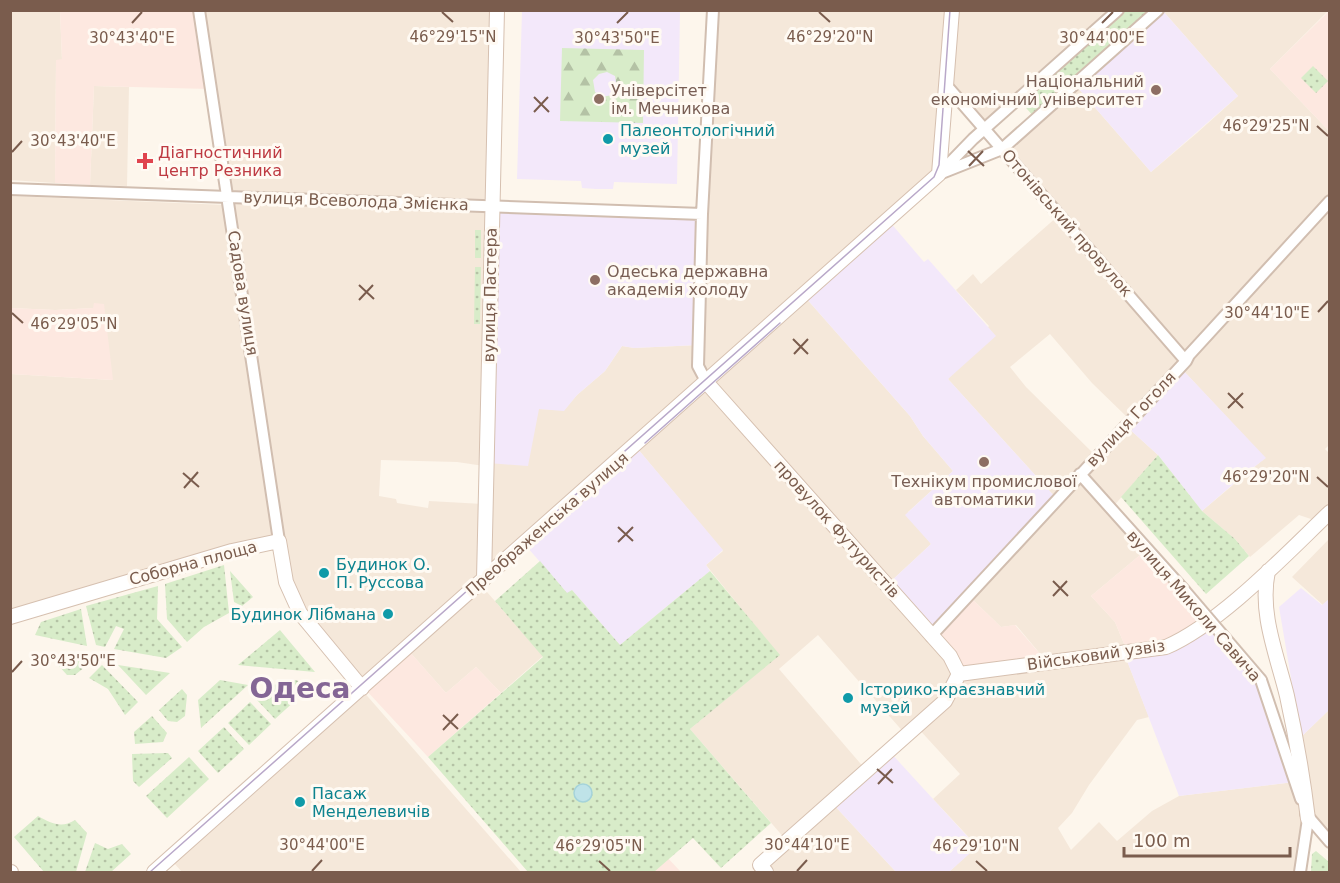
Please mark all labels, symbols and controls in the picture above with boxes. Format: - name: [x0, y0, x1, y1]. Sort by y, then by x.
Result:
- text: 46°29'15"N: [409, 28, 497, 46]
- text: 46°29'20"N: [786, 28, 874, 46]
- text: 30°43'40"E: [89, 29, 175, 47]
- text: 30°43'50"E: [574, 29, 660, 47]
- text: 30°44'00"E: [1059, 29, 1145, 47]
- place label: Національний економічний університет: [931, 72, 1144, 109]
- place label: Універсітет ім. Мечникова: [611, 81, 730, 118]
- marker: Національний економічний університет: [1149, 83, 1163, 97]
- marker: Універсітет ім. Мечникова: [592, 92, 606, 106]
- text: 46°29'25"N: [1222, 117, 1310, 135]
- place label: Палеонтологічний музей: [620, 121, 775, 158]
- text: 30°43'40"E: [30, 132, 116, 150]
- marker: Палеонтологічний музей: [601, 132, 615, 146]
- place label: Діагностичний центр Резника: [158, 143, 283, 180]
- street label: Отонівський провулок: [998, 146, 1136, 301]
- marker: Діагностичний центр Резника: [136, 152, 154, 170]
- street label: вулиця Всеволода Змієнка: [243, 188, 469, 214]
- street label: вулиця Пастера: [479, 227, 501, 363]
- street label: Садова вулиця: [224, 229, 262, 357]
- place label: Одеська державна академія холоду: [607, 262, 768, 299]
- marker: Одеська державна академія холоду: [588, 273, 602, 287]
- text: 30°44'10"E: [1224, 304, 1310, 322]
- text: 46°29'05"N: [30, 315, 118, 333]
- street label: вулиця Гоголя: [1082, 368, 1180, 470]
- street label: Преображенська вулиця: [462, 448, 632, 600]
- marker: Технікум промислової автоматики: [977, 455, 991, 469]
- street label: провулок Футуристів: [770, 456, 904, 602]
- text: 46°29'20"N: [1222, 468, 1310, 486]
- place label: Технікум промислової автоматики: [890, 472, 1077, 509]
- street label: вулиця Миколи Савича: [1123, 526, 1265, 686]
- street label: Соборна площа: [127, 537, 259, 589]
- place label: Будинок О. П. Руссова: [336, 555, 431, 592]
- marker: Будинок О. П. Руссова: [317, 566, 331, 580]
- place label: Будинок Лібмана: [231, 605, 376, 624]
- marker: Будинок Лібмана: [381, 607, 395, 621]
- street label: Військовий узвіз: [1026, 636, 1166, 674]
- text: 30°43'50"E: [30, 652, 116, 670]
- district label: Одеса: [250, 672, 350, 705]
- place label: Історико-краєзнавчий музей: [860, 680, 1045, 717]
- marker: Історико-краєзнавчий музей: [841, 691, 855, 705]
- place label: Пасаж Менделевичів: [312, 784, 430, 821]
- marker: Пасаж Менделевичів: [293, 795, 307, 809]
- scale bar: [1124, 820, 1290, 858]
- text: 100 m: [1133, 830, 1191, 851]
- text: 30°44'00"E: [279, 836, 365, 854]
- text: 30°44'10"E: [764, 836, 850, 854]
- text: 46°29'05"N: [555, 837, 643, 855]
- text: 46°29'10"N: [932, 837, 1020, 855]

